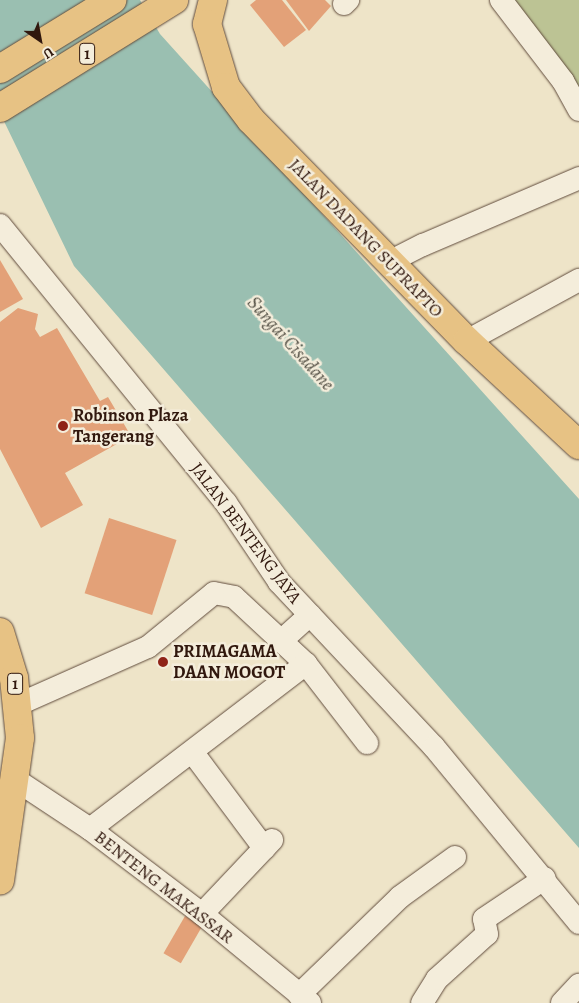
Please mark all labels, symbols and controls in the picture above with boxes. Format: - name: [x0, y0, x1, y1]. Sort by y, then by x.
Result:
- north arrow: [15, 15, 65, 65]
- road number: 1: [78, 41, 96, 68]
- text: U: [39, 43, 57, 63]
- street label: JALAN DADANG SUPRAPTO: [284, 154, 448, 322]
- water label: Sungai Cisadane: [242, 292, 338, 396]
- place label: Robinson Plaza Tangerang: [73, 405, 189, 448]
- marker: Robinson Plaza Tangerang: [57, 420, 69, 432]
- street label: JALAN BENTENG JAYA: [186, 458, 306, 608]
- place label: PRIMAGAMA DAAN MOGOT: [173, 641, 285, 684]
- marker: PRIMAGAMA DAAN MOGOT: [157, 656, 169, 668]
- road number: 1: [6, 671, 24, 698]
- street label: BENTENG MAKASSAR: [90, 826, 238, 948]

